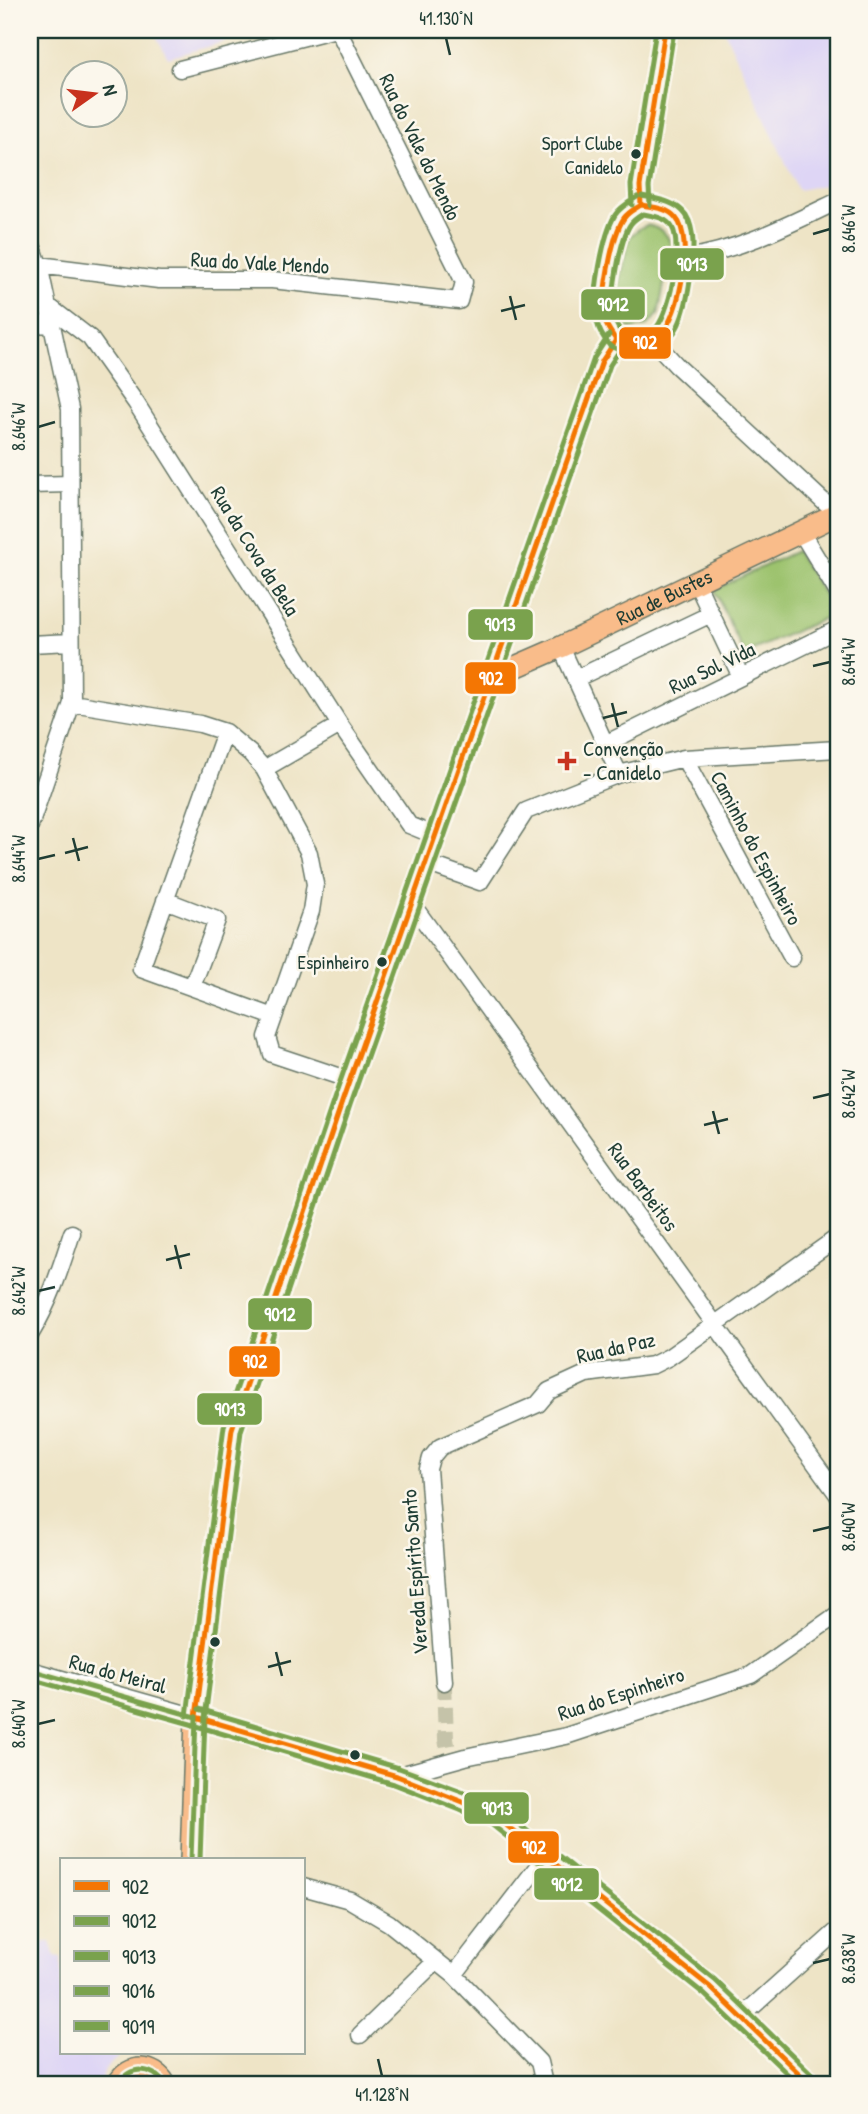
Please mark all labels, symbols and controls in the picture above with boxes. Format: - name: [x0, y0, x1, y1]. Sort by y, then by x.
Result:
- text: 41.130°N: [419, 6, 473, 31]
- north arrow: [60, 60, 130, 130]
- street label: Rua do Vale do Mendo: [372, 69, 469, 225]
- text: N: [97, 82, 124, 98]
- place label: Sport Clube Canidelo: [542, 130, 623, 180]
- marker: Sport Clube Canidelo: [629, 147, 643, 161]
- text: 8.646°W: [836, 205, 861, 253]
- street label: Rua do Vale Mendo: [190, 244, 330, 281]
- line badge: 9013: [659, 247, 725, 281]
- text: 9013: [677, 251, 708, 277]
- line badge: 9012: [580, 288, 646, 321]
- text: 9012: [597, 291, 629, 317]
- line badge: 902: [618, 326, 672, 360]
- text: 902: [633, 329, 657, 355]
- text: 8.646°W: [6, 403, 31, 451]
- street label: Rua da Cova da Bela: [204, 480, 307, 621]
- street label: Rua de Bustes: [611, 562, 717, 632]
- line badge: 9013: [467, 608, 534, 641]
- text: 9013: [485, 611, 516, 637]
- street label: Rua Sol Vida: [664, 634, 760, 701]
- text: 8.644°W: [836, 638, 861, 686]
- line badge: 902: [464, 661, 517, 695]
- text: 902: [479, 665, 503, 691]
- place label: Convenção - Canidelo: [583, 734, 664, 787]
- marker: Convenção - Canidelo: [557, 751, 577, 771]
- street label: Caminho do Espinheiro: [704, 766, 809, 930]
- text: 8.644°W: [6, 835, 31, 883]
- place label: Espinheiro: [298, 949, 369, 975]
- marker: Espinheiro: [375, 955, 389, 969]
- text: 8.642°W: [836, 1069, 861, 1119]
- street label: Rua Barbeitos: [601, 1136, 686, 1237]
- text: 8.642°W: [6, 1266, 31, 1316]
- line badge: 9012: [247, 1297, 313, 1331]
- text: 9012: [264, 1301, 296, 1327]
- street label: Rua da Paz: [574, 1324, 658, 1371]
- line badge: 902: [228, 1345, 281, 1378]
- text: 902: [243, 1348, 267, 1374]
- line badge: 9013: [196, 1392, 263, 1426]
- text: 9013: [215, 1396, 246, 1422]
- street label: Vereda Espírito Santo: [394, 1489, 435, 1655]
- text: 8.640°W: [836, 1503, 861, 1551]
- unlabelled marker: [208, 1635, 222, 1649]
- street label: Rua do Meiral: [66, 1647, 171, 1701]
- street label: Rua do Espinheiro: [554, 1659, 688, 1728]
- text: 8.640°W: [6, 1700, 31, 1748]
- unlabelled marker: [348, 1748, 362, 1762]
- line badge: 9013: [463, 1791, 530, 1825]
- text: 9013: [482, 1795, 513, 1821]
- line badge: 902: [507, 1830, 560, 1864]
- text: 902: [522, 1834, 546, 1860]
- legend: [60, 1858, 304, 2054]
- line badge: 9012: [533, 1867, 600, 1901]
- text: 9012: [551, 1871, 583, 1897]
- text: 902: [122, 1872, 149, 1901]
- text: 9012: [122, 1906, 157, 1935]
- text: 8.638°W: [836, 1934, 861, 1984]
- text: 9013: [122, 1942, 156, 1971]
- text: 9016: [122, 1976, 155, 2005]
- text: 9019: [122, 2012, 155, 2041]
- text: 41.128°N: [355, 2082, 409, 2107]

